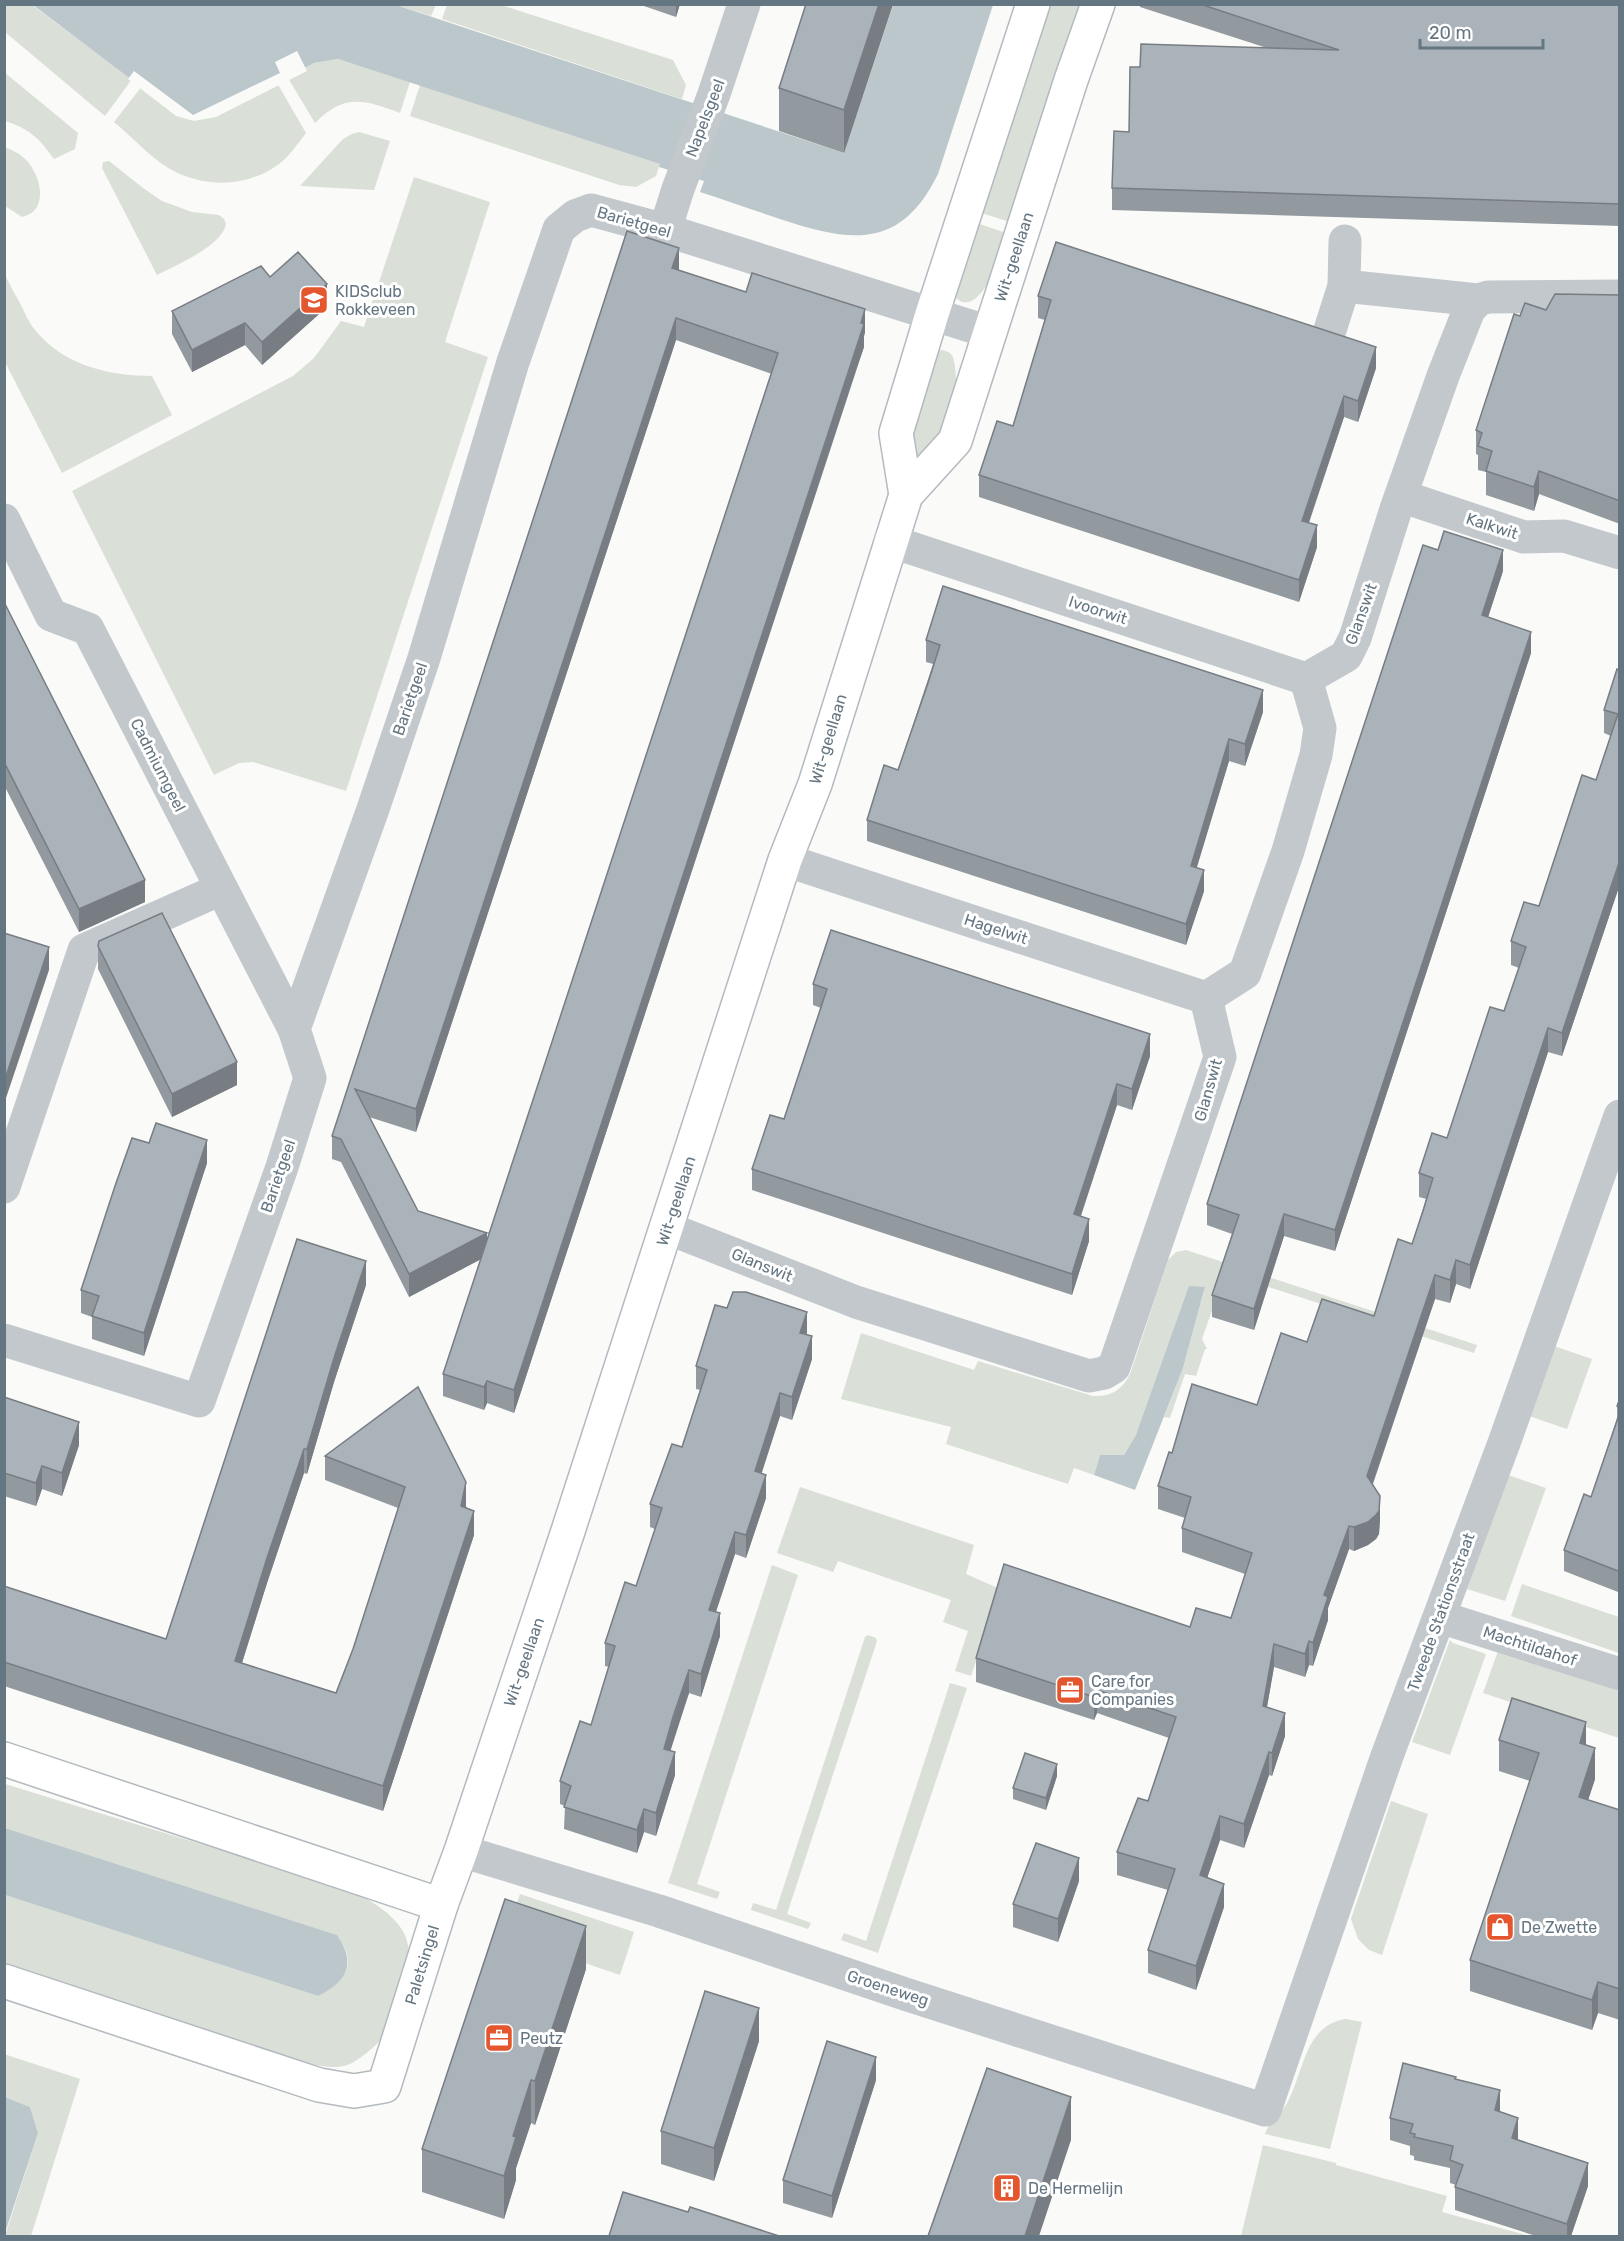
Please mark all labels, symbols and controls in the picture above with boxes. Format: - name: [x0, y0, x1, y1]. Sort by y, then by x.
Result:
- scale bar: [1420, 12, 1543, 50]
- text: 20 m: [1429, 22, 1471, 44]
- street label: Napelsgeel: [681, 76, 729, 160]
- street label: Barietgeel: [595, 202, 673, 242]
- street label: Wit-geellaan: [991, 210, 1037, 304]
- place label: KIDSclub Rokkeveen: [335, 282, 416, 319]
- school or university icon: KIDSclub Rokkeveen: [298, 284, 330, 316]
- street label: Kalkwit: [1464, 509, 1520, 543]
- street label: Glanswit: [1341, 581, 1381, 647]
- street label: Ivoorwit: [1066, 592, 1130, 628]
- street label: Barietgeel: [389, 660, 431, 738]
- street label: Wit-geellaan: [805, 692, 851, 786]
- street label: Cadmiumgeel: [126, 715, 190, 815]
- street label: Hagelwit: [962, 910, 1030, 948]
- street label: Glanswit: [1190, 1057, 1226, 1123]
- street label: Barietgeel: [257, 1137, 299, 1215]
- street label: Wit-geellaan: [653, 1154, 699, 1248]
- street label: Glanswit: [729, 1244, 795, 1286]
- street label: Tweede Stationsstraat: [1403, 1530, 1479, 1694]
- street label: Wit-geellaan: [500, 1615, 548, 1709]
- street label: Machtildahof: [1481, 1622, 1580, 1670]
- place label: Care for Companies: [1091, 1672, 1174, 1709]
- office icon: Care for Companies: [1054, 1674, 1086, 1706]
- shop icon: De Zwette: [1484, 1911, 1516, 1943]
- place label: De Zwette: [1521, 1918, 1597, 1937]
- street label: Paletsingel: [401, 1923, 443, 2007]
- street label: Groeneweg: [845, 1966, 931, 2010]
- office icon: Peutz: [483, 2022, 515, 2054]
- place label: Peutz: [520, 2029, 563, 2048]
- building icon: De Hermelijn: [991, 2172, 1023, 2204]
- place label: De Hermelijn: [1028, 2179, 1123, 2198]

